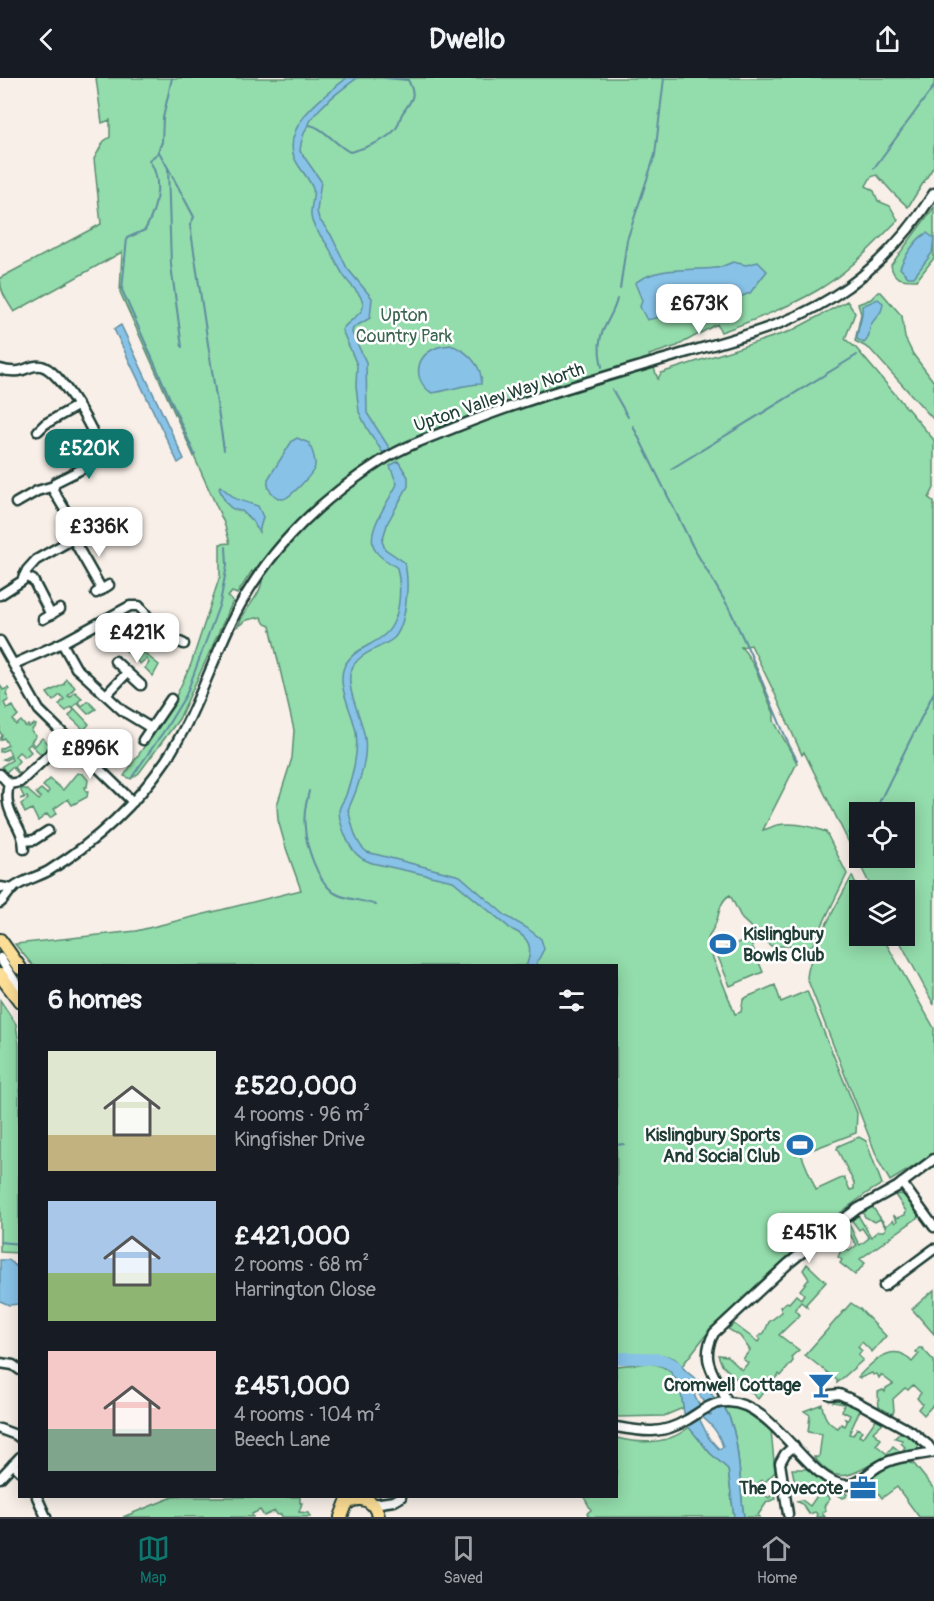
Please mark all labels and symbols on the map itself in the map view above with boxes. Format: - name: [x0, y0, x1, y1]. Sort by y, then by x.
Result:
- pin: £673K: [657, 284, 741, 335]
- park label: Upton Country Park: [356, 304, 453, 348]
- street label: Upton Valley Way North: [411, 358, 587, 437]
- pin: £520K: [47, 429, 131, 480]
- pin: £336K: [57, 507, 141, 558]
- pin: £421K: [95, 613, 179, 664]
- pin: £896K: [48, 729, 132, 780]
- place label: Kislingbury Bowls Club: [743, 923, 825, 967]
- sports icon: Kislingbury Bowls Club: [708, 929, 738, 959]
- place label: Kislingbury Sports And Social Club: [645, 1124, 781, 1168]
- sports icon: Kislingbury Sports And Social Club: [785, 1130, 815, 1160]
- pin: £451K: [767, 1213, 851, 1264]
- bar icon: Cromwell Cottage: [806, 1370, 836, 1400]
- place label: Cromwell Cottage: [664, 1374, 802, 1397]
- office icon: The Dovecote: [848, 1473, 878, 1503]
- place label: The Dovecote: [738, 1477, 844, 1500]

